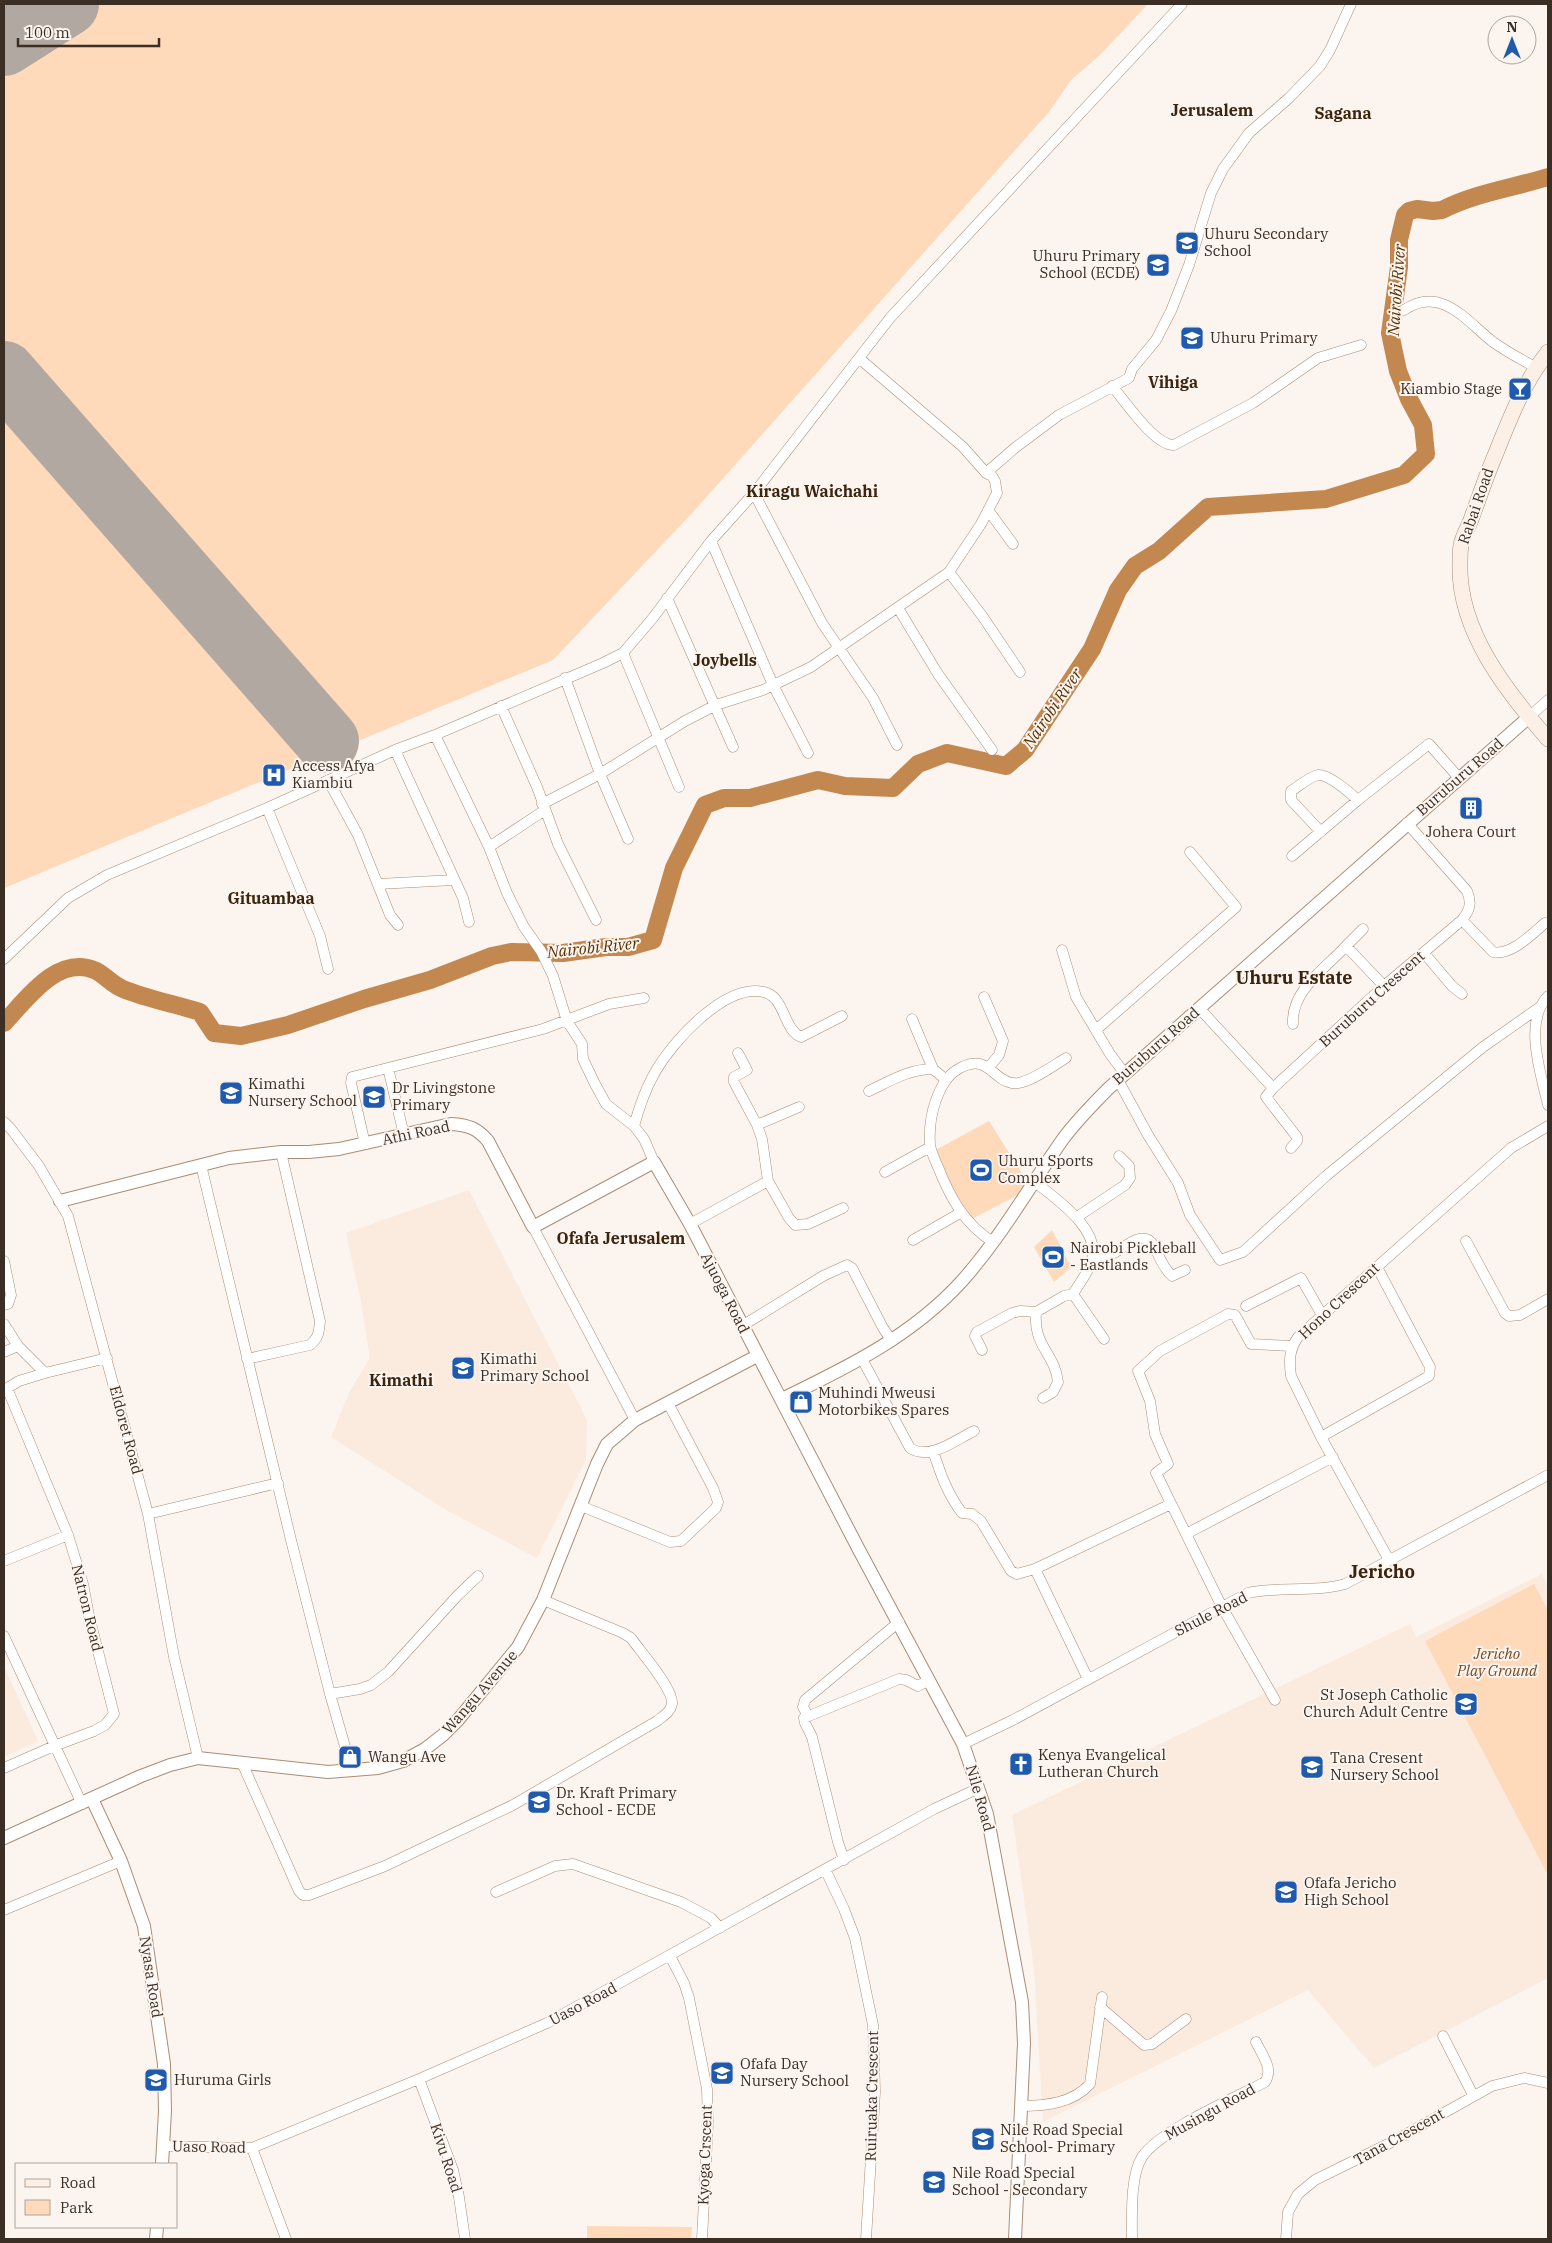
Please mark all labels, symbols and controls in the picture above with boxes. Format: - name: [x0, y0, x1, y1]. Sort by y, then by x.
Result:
- scale bar: [18, 15, 159, 47]
- north arrow: [1487, 15, 1537, 65]
- text: N: [1506, 18, 1518, 36]
- text: 100 m: [25, 23, 70, 42]
- district label: Jerusalem: [1171, 100, 1254, 120]
- district label: Sagana: [1314, 103, 1372, 123]
- place label: Uhuru Secondary School: [1204, 224, 1328, 260]
- school or university icon: Uhuru Secondary School: [1174, 230, 1200, 256]
- water label: Nairobi River: [1383, 242, 1409, 338]
- place label: Uhuru Primary School (ECDE): [1032, 246, 1140, 282]
- school or university icon: Uhuru Primary School (ECDE): [1145, 252, 1171, 278]
- school or university icon: Uhuru Primary: [1179, 325, 1205, 351]
- place label: Uhuru Primary: [1210, 328, 1318, 347]
- district label: Vihiga: [1148, 372, 1198, 392]
- bar icon: Kiambio Stage: [1507, 376, 1533, 402]
- place label: Kiambio Stage: [1400, 379, 1502, 398]
- street label: Rabai Road: [1454, 465, 1497, 546]
- district label: Kiragu Waichahi: [746, 481, 878, 501]
- district label: Joybells: [693, 650, 757, 670]
- water label: Nairobi River: [1017, 663, 1087, 753]
- street label: Buruburu Road: [1412, 734, 1507, 820]
- place label: Access Afya Kiambiu: [292, 756, 375, 792]
- hospital icon: Access Afya Kiambiu: [261, 762, 287, 788]
- building icon: Johera Court: [1458, 795, 1484, 821]
- place label: Johera Court: [1426, 822, 1516, 841]
- district label: Gituambaa: [227, 888, 315, 908]
- water label: Nairobi River: [545, 932, 641, 962]
- street label: Buruburu Crescent: [1315, 946, 1428, 1051]
- district label: Uhuru Estate: [1236, 966, 1352, 989]
- street label: Buruburu Road: [1108, 1003, 1203, 1089]
- place label: Kimathi Nursery School: [248, 1074, 357, 1110]
- place label: Dr Livingstone Primary: [392, 1078, 495, 1114]
- school or university icon: Kimathi Nursery School: [218, 1080, 244, 1106]
- school or university icon: Dr Livingstone Primary: [361, 1084, 387, 1110]
- street label: Athi Road: [380, 1116, 451, 1149]
- place label: Uhuru Sports Complex: [998, 1151, 1093, 1187]
- sports icon: Uhuru Sports Complex: [968, 1157, 994, 1183]
- district label: Ofafa Jerusalem: [557, 1228, 686, 1248]
- place label: Nairobi Pickleball - Eastlands: [1070, 1238, 1196, 1274]
- sports icon: Nairobi Pickleball - Eastlands: [1040, 1244, 1066, 1270]
- street label: Ajuoga Road: [697, 1249, 754, 1336]
- street label: Hono Crescent: [1294, 1258, 1383, 1343]
- place label: Kimathi Primary School: [480, 1349, 589, 1385]
- school or university icon: Kimathi Primary School: [450, 1355, 476, 1381]
- district label: Kimathi: [369, 1370, 433, 1390]
- street label: Eldoret Road: [106, 1383, 147, 1476]
- place label: Muhindi Mweusi Motorbikes Spares: [818, 1383, 949, 1419]
- shop icon: Muhindi Mweusi Motorbikes Spares: [788, 1389, 814, 1415]
- district label: Jericho: [1349, 1560, 1415, 1583]
- street label: Natron Road: [68, 1562, 107, 1653]
- street label: Shule Road: [1171, 1587, 1250, 1640]
- park label: Jericho Play Ground: [1456, 1644, 1538, 1680]
- street label: Wangu Avenue: [438, 1646, 521, 1738]
- place label: St Joseph Catholic Church Adult Centre: [1303, 1685, 1448, 1721]
- school or university icon: St Joseph Catholic Church Adult Centre: [1453, 1691, 1479, 1717]
- shop icon: Wangu Ave: [337, 1744, 363, 1770]
- place label: Kenya Evangelical Lutheran Church: [1038, 1745, 1166, 1781]
- place label: Wangu Ave: [368, 1747, 446, 1766]
- place label: Tana Cresent Nursery School: [1330, 1748, 1439, 1784]
- church icon: Kenya Evangelical Lutheran Church: [1008, 1751, 1034, 1777]
- school or university icon: Tana Cresent Nursery School: [1299, 1754, 1325, 1780]
- street label: Nile Road: [962, 1762, 999, 1833]
- place label: Dr. Kraft Primary School - ECDE: [556, 1783, 677, 1819]
- school or university icon: Dr. Kraft Primary School - ECDE: [526, 1789, 552, 1815]
- place label: Ofafa Jericho High School: [1304, 1873, 1396, 1909]
- school or university icon: Ofafa Jericho High School: [1273, 1879, 1299, 1905]
- street label: Nyasa Road: [136, 1935, 167, 2019]
- street label: Uaso Road: [546, 1978, 620, 2029]
- street label: Ruiruaka Crescent: [861, 2030, 882, 2162]
- place label: Ofafa Day Nursery School: [740, 2054, 849, 2090]
- school or university icon: Ofafa Day Nursery School: [709, 2060, 735, 2086]
- school or university icon: Huruma Girls: [143, 2067, 169, 2093]
- place label: Huruma Girls: [174, 2070, 271, 2089]
- street label: Musingu Road: [1161, 2079, 1258, 2144]
- street label: Kyoga Crscent: [693, 2104, 716, 2205]
- street label: Tana Crescent: [1350, 2104, 1447, 2169]
- place label: Nile Road Special School- Primary: [1000, 2120, 1123, 2156]
- street label: Kivu Road: [426, 2121, 467, 2195]
- school or university icon: Nile Road Special School- Primary: [970, 2126, 996, 2152]
- street label: Uaso Road: [172, 2136, 246, 2157]
- legend: [15, 2163, 178, 2228]
- place label: Nile Road Special School - Secondary: [952, 2163, 1087, 2199]
- school or university icon: Nile Road Special School - Secondary: [921, 2169, 947, 2195]
- text: Road: [60, 2173, 96, 2192]
- text: Park: [60, 2198, 93, 2217]

